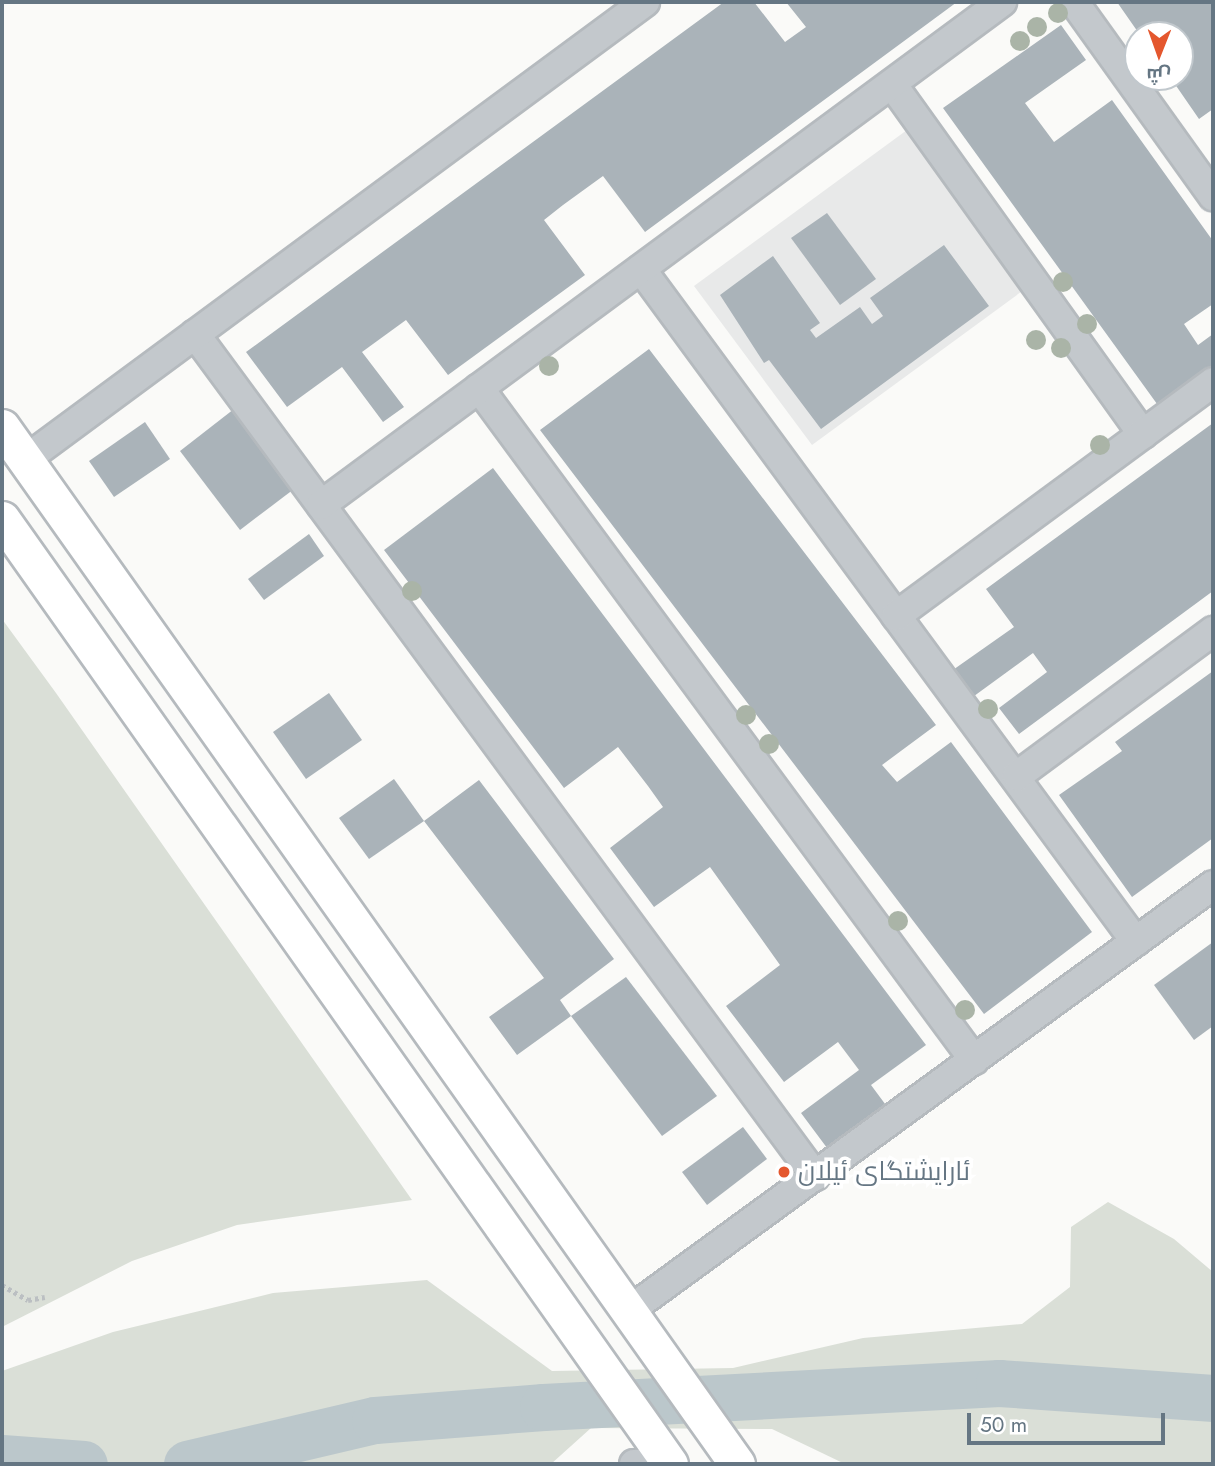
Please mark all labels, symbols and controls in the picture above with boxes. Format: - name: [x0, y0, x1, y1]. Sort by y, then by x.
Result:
- north arrow: [1124, 21, 1194, 91]
- text: ش: [1146, 62, 1171, 89]
- place label: ئارایشتگای ئیلان: [798, 1156, 970, 1188]
- marker: ئارایشتگای ئیلان: [776, 1164, 792, 1180]
- scale bar: [970, 1400, 1168, 1444]
- text: 50 m: [980, 1410, 1027, 1440]

